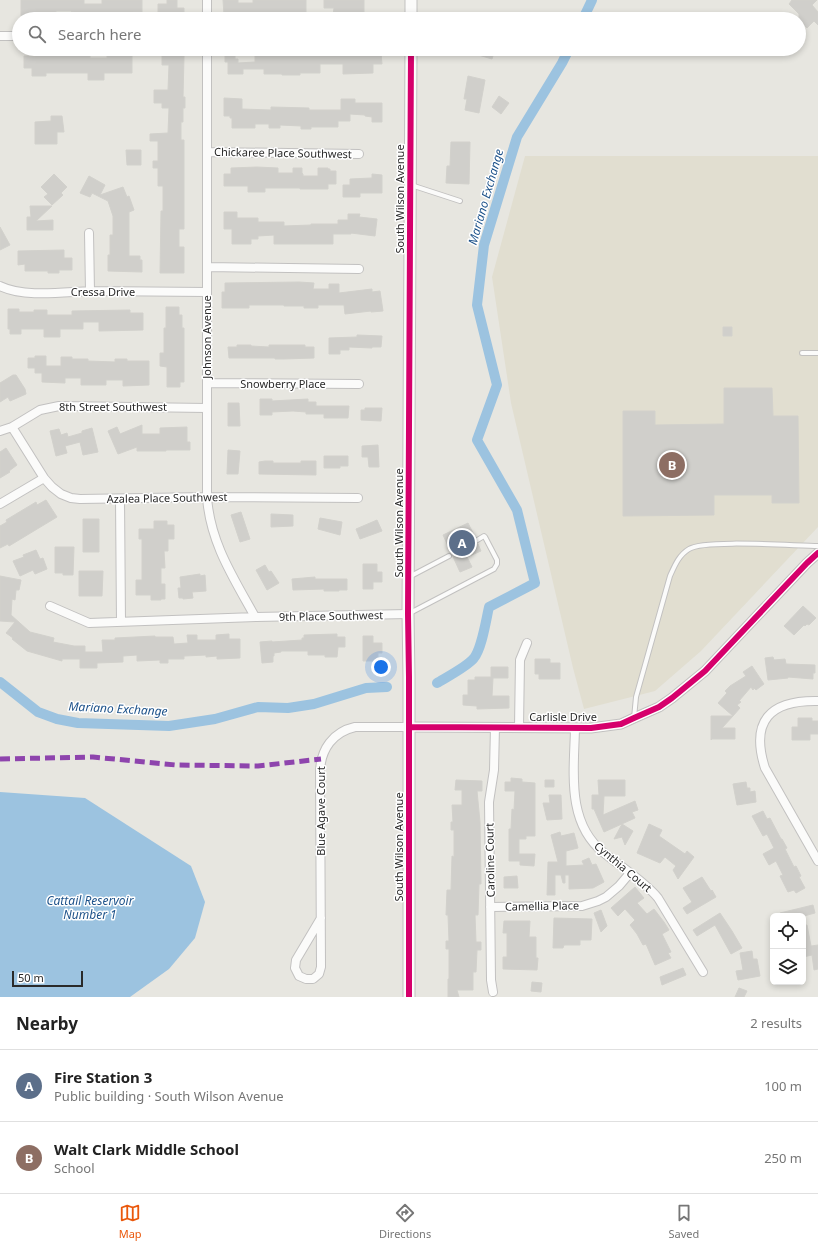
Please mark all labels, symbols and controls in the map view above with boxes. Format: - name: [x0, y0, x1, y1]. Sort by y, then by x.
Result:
- search box: [12, 12, 806, 56]
- icon: search: [26, 23, 48, 45]
- text: Search here: [58, 24, 141, 44]
- street label: Chickaree Place Southwest: [214, 144, 352, 161]
- street label: South Wilson Avenue: [392, 144, 407, 254]
- water label: Mariano Exchange: [464, 147, 507, 247]
- street label: Cressa Drive: [71, 284, 135, 299]
- street label: Johnson Avenue: [199, 295, 214, 380]
- street label: Snowberry Place: [240, 376, 326, 391]
- street label: 8th Street Southwest: [59, 399, 167, 414]
- pin: B: [659, 450, 685, 480]
- street label: South Wilson Avenue: [391, 468, 406, 578]
- street label: Azalea Place Southwest: [106, 489, 228, 506]
- pin: A: [449, 528, 475, 558]
- street label: 9th Place Southwest: [279, 607, 383, 624]
- your location: [371, 657, 391, 677]
- water label: Mariano Exchange: [68, 697, 168, 720]
- street label: Carlisle Drive: [529, 709, 597, 724]
- street label: Blue Agave Court: [313, 766, 328, 856]
- street label: South Wilson Avenue: [391, 792, 406, 902]
- street label: Caroline Court: [481, 823, 498, 897]
- street label: Cynthia Court: [591, 838, 655, 895]
- water label: Cattail Reservoir Number 1: [46, 892, 135, 923]
- street label: Camellia Place: [505, 897, 579, 914]
- map controls: [770, 913, 806, 985]
- button: locate: [770, 913, 806, 949]
- button: layers: [770, 949, 806, 985]
- scale bar: [12, 969, 83, 988]
- text: 50 m: [18, 970, 44, 985]
- text: Nearby: [16, 1012, 78, 1035]
- text: 2 results: [750, 1014, 802, 1032]
- text: Fire Station 3: [54, 1067, 152, 1087]
- text: A: [25, 1077, 34, 1095]
- text: 100 m: [764, 1077, 802, 1095]
- text: Public building · South Wilson Avenue: [54, 1087, 284, 1105]
- text: Walt Clark Middle School: [54, 1139, 239, 1159]
- text: B: [25, 1149, 33, 1167]
- text: 250 m: [764, 1149, 802, 1167]
- text: School: [54, 1159, 95, 1177]
- tab: Map: [119, 1202, 142, 1241]
- tab: Directions: [379, 1202, 431, 1241]
- tab: Saved: [669, 1202, 699, 1241]

